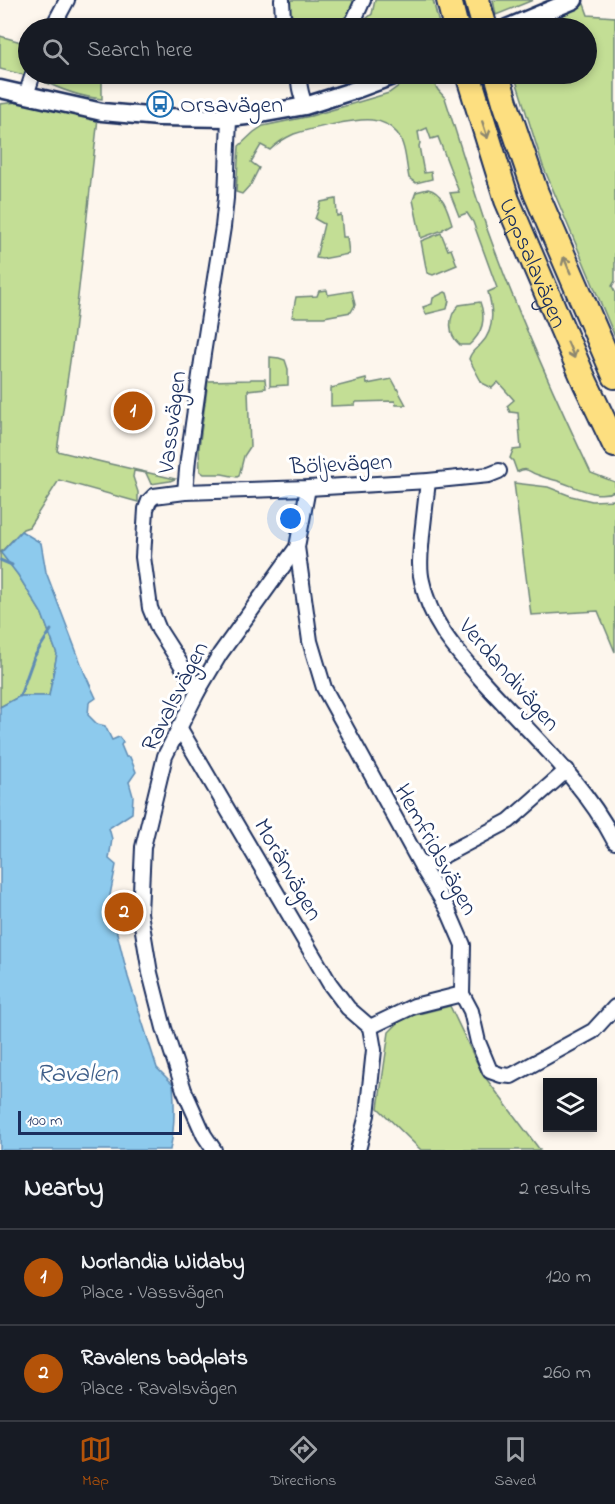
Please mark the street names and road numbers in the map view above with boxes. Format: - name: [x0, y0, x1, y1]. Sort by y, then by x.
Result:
- street label: Uppsalavägen: [488, 193, 575, 334]
- street label: Vassvägen: [150, 369, 197, 477]
- street label: Böljevägen: [288, 445, 393, 486]
- street label: Verdandivägen: [448, 610, 567, 740]
- street label: Ravalsvägen: [134, 636, 219, 758]
- street label: Hemfridsvägen: [384, 778, 486, 923]
- street label: Moränvägen: [243, 812, 330, 928]

